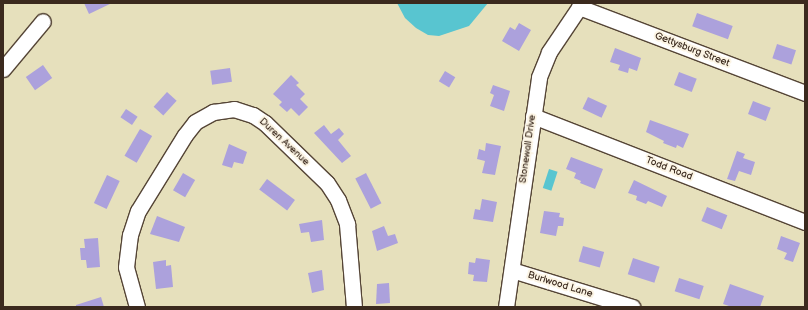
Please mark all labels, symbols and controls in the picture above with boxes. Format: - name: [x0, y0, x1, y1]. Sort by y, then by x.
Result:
- street label: Gettysburg Street: [653, 30, 731, 70]
- street label: Stonewall Drive: [517, 114, 539, 184]
- street label: Duren Avenue: [256, 116, 312, 168]
- street label: Todd Road: [644, 155, 694, 183]
- street label: Burlwood Lane: [526, 269, 594, 301]

